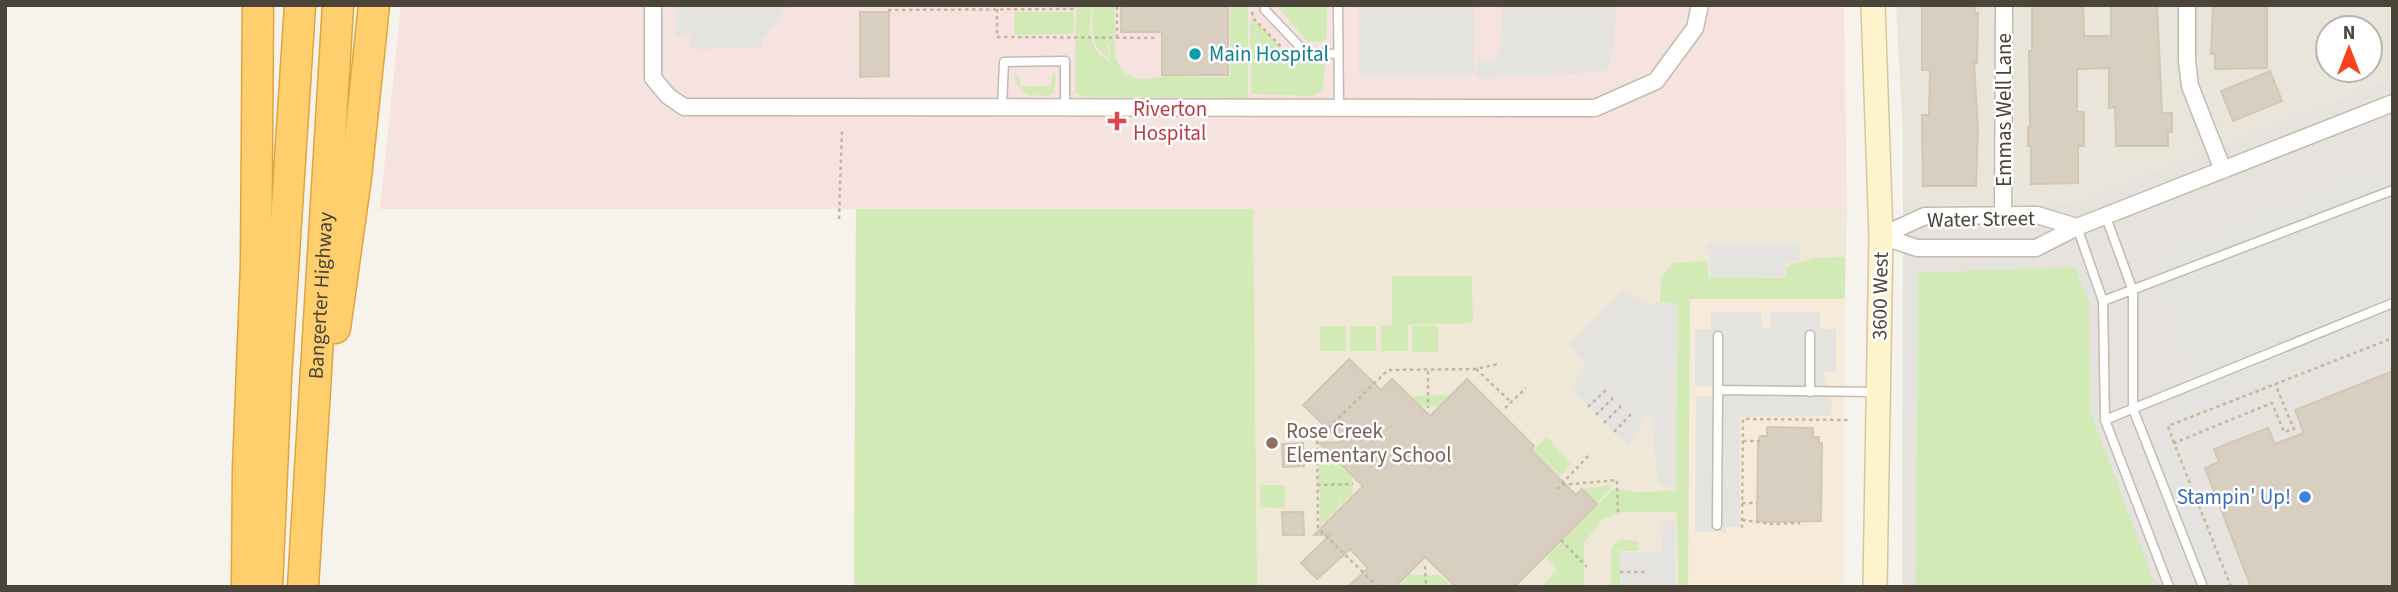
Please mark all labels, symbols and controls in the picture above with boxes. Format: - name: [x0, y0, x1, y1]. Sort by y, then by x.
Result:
- north arrow: [2314, 14, 2384, 84]
- text: N: [2343, 20, 2355, 47]
- street label: Emmas Well Lane: [1989, 33, 2019, 187]
- place label: Main Hospital: [1209, 39, 1329, 69]
- marker: Main Hospital: [1187, 46, 1203, 62]
- place label: Riverton Hospital: [1133, 94, 1207, 148]
- marker: Riverton Hospital: [1107, 111, 1127, 131]
- street label: Water Street: [1927, 203, 2035, 235]
- street label: Bangerter Highway: [301, 211, 341, 380]
- street label: 3600 West: [1864, 252, 1896, 340]
- place label: Rose Creek Elementary School: [1286, 416, 1452, 470]
- marker: Rose Creek Elementary School: [1264, 435, 1280, 451]
- place label: Stampin' Up!: [2177, 482, 2291, 512]
- marker: Stampin' Up!: [2297, 489, 2313, 505]

